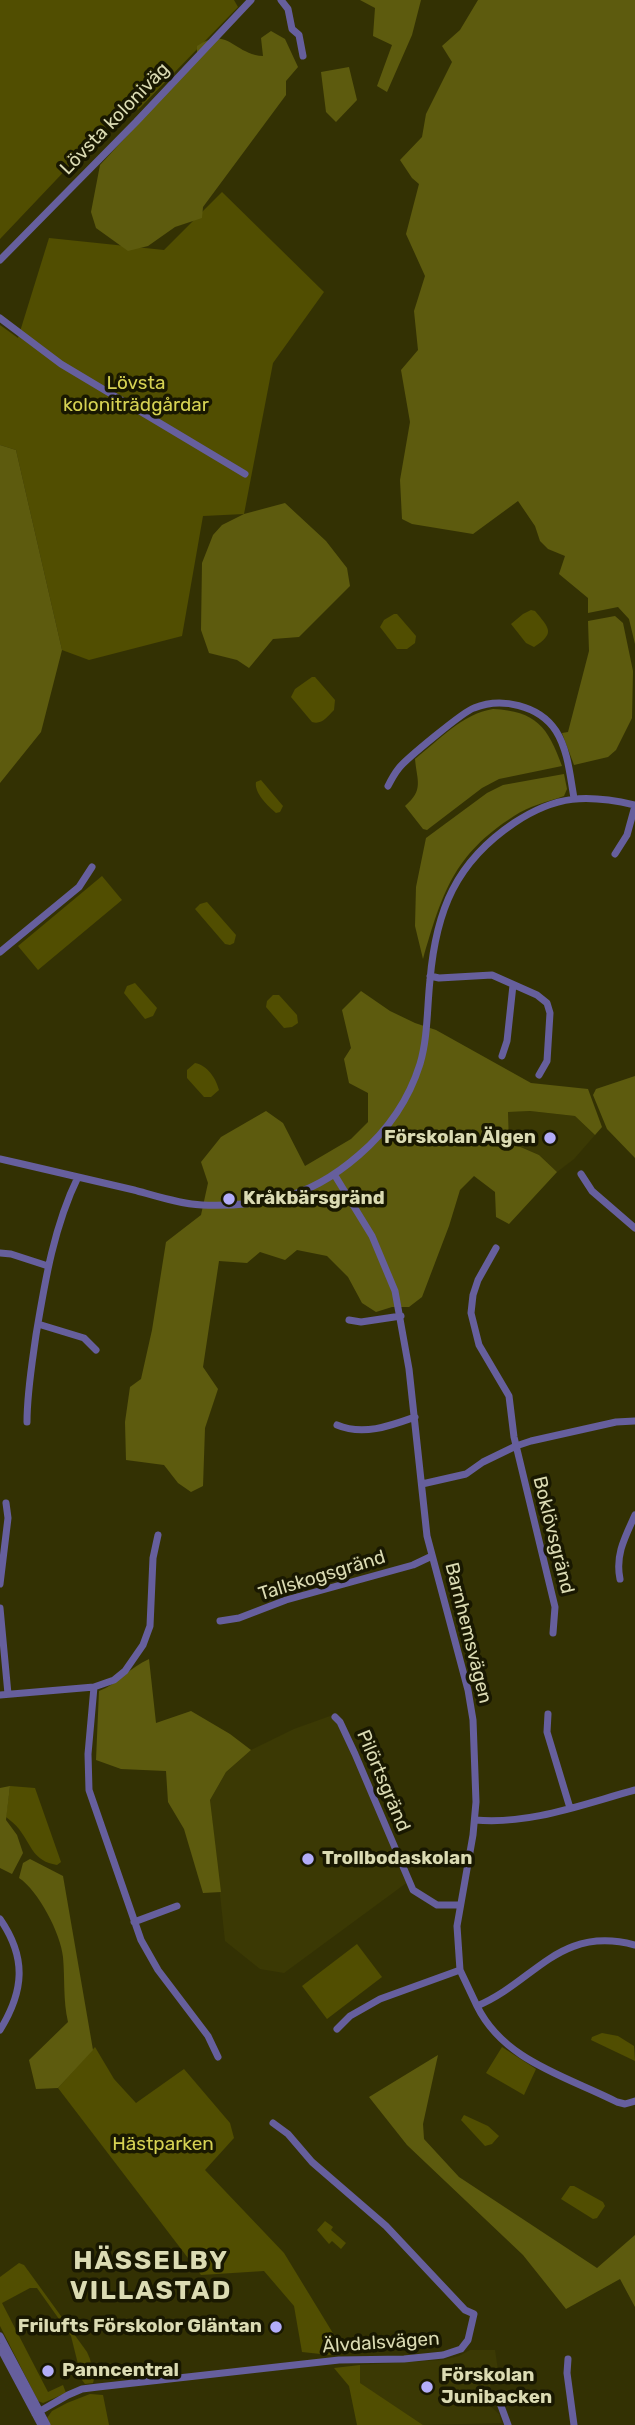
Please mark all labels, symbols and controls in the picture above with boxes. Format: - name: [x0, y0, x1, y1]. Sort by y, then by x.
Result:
- street label: Lövsta koloniväg: [56, 58, 174, 180]
- park label: Lövsta koloniträdgårdar: [63, 373, 209, 417]
- place label: Förskolan Älgen: [384, 1127, 536, 1149]
- marker: Förskolan Älgen: [542, 1130, 558, 1146]
- place label: Kråkbärsgränd: [243, 1188, 385, 1210]
- marker: Kråkbärsgränd: [221, 1191, 237, 1207]
- street label: Boklövsgränd: [527, 1474, 579, 1596]
- street label: Tallskogsgränd: [256, 1546, 388, 1606]
- street label: Barnhemsvägen: [439, 1560, 497, 1706]
- street label: Pilörtsgränd: [351, 1727, 415, 1835]
- place label: Trollbodaskolan: [322, 1848, 472, 1870]
- marker: Trollbodaskolan: [300, 1851, 316, 1867]
- park label: Hästparken: [112, 2134, 214, 2156]
- district label: HÄSSELBY VILLASTAD: [71, 2245, 231, 2306]
- place label: Frilufts Förskolor Gläntan: [18, 2316, 262, 2338]
- marker: Frilufts Förskolor Gläntan: [268, 2319, 284, 2335]
- street label: Älvdalsvägen: [322, 2328, 440, 2358]
- place label: Panncentral: [62, 2360, 179, 2382]
- marker: Panncentral: [40, 2363, 56, 2379]
- place label: Förskolan Junibacken: [441, 2365, 552, 2409]
- marker: Förskolan Junibacken: [419, 2379, 435, 2395]

